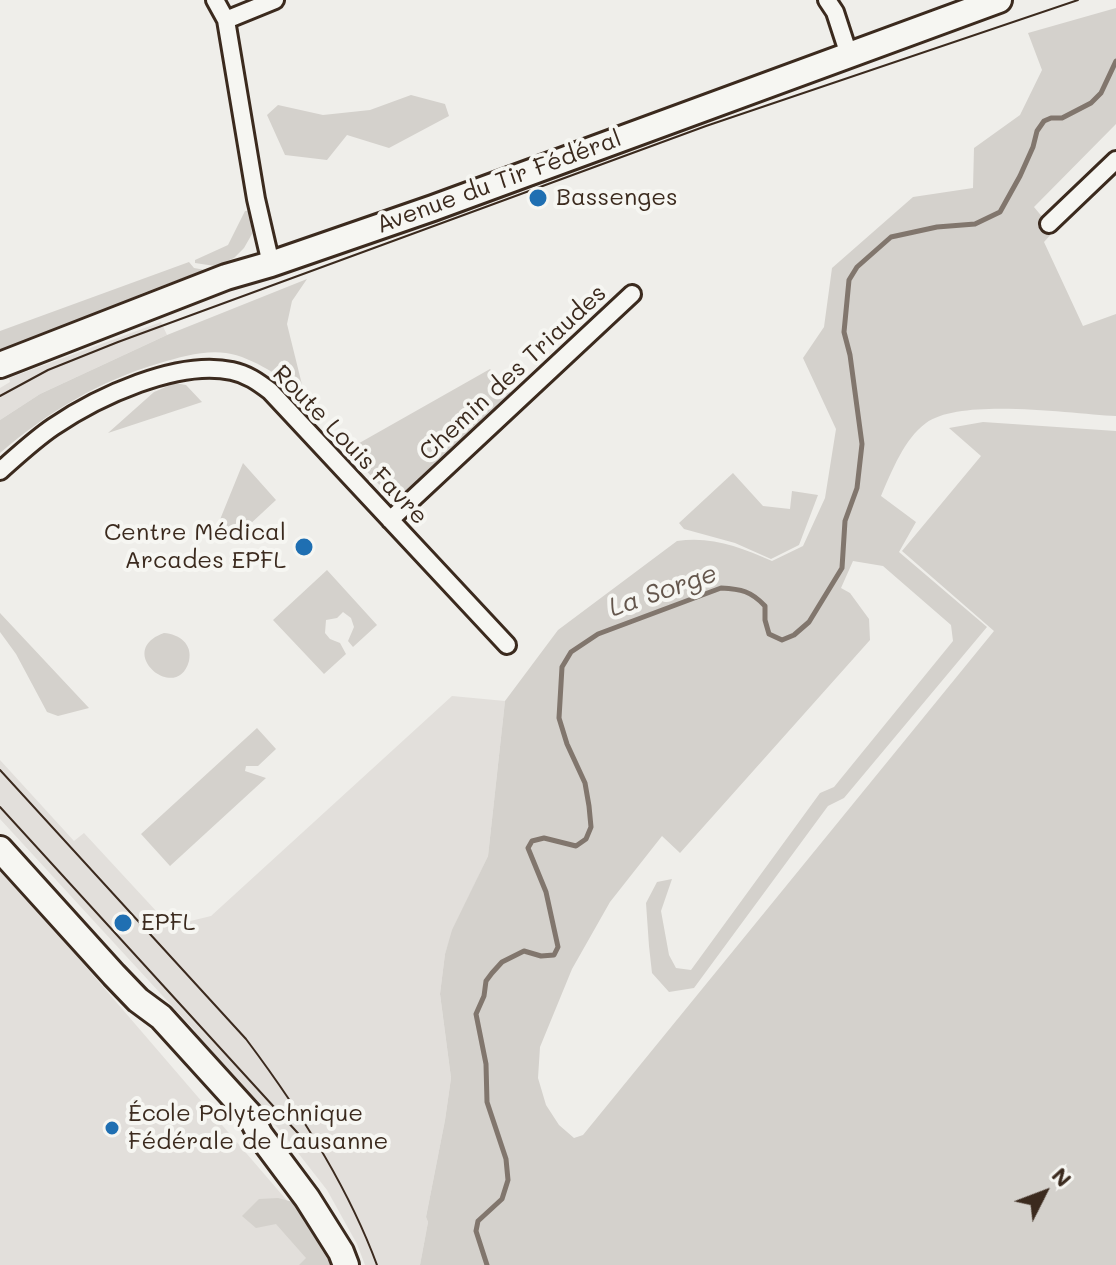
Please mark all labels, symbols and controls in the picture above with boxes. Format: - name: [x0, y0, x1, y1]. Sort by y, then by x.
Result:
- street label: Avenue du Tir Fédéral: [373, 124, 625, 240]
- place label: Bassenges: [556, 184, 678, 212]
- marker: Bassenges: [527, 187, 549, 209]
- street label: Chemin des Triaudes: [414, 279, 612, 467]
- street label: Route Louis Favre: [267, 359, 433, 531]
- place label: Centre Médical Arcades EPFL: [104, 519, 286, 575]
- marker: Centre Médical Arcades EPFL: [293, 536, 315, 558]
- water label: La Sorge: [605, 558, 721, 624]
- place label: EPFL: [141, 909, 195, 937]
- marker: EPFL: [112, 912, 134, 934]
- place label: École Polytechnique Fédérale de Lausanne: [128, 1100, 388, 1156]
- marker: École Polytechnique Fédérale de Lausanne: [103, 1119, 121, 1137]
- north arrow: [1004, 1153, 1084, 1233]
- text: N: [1046, 1161, 1079, 1193]

